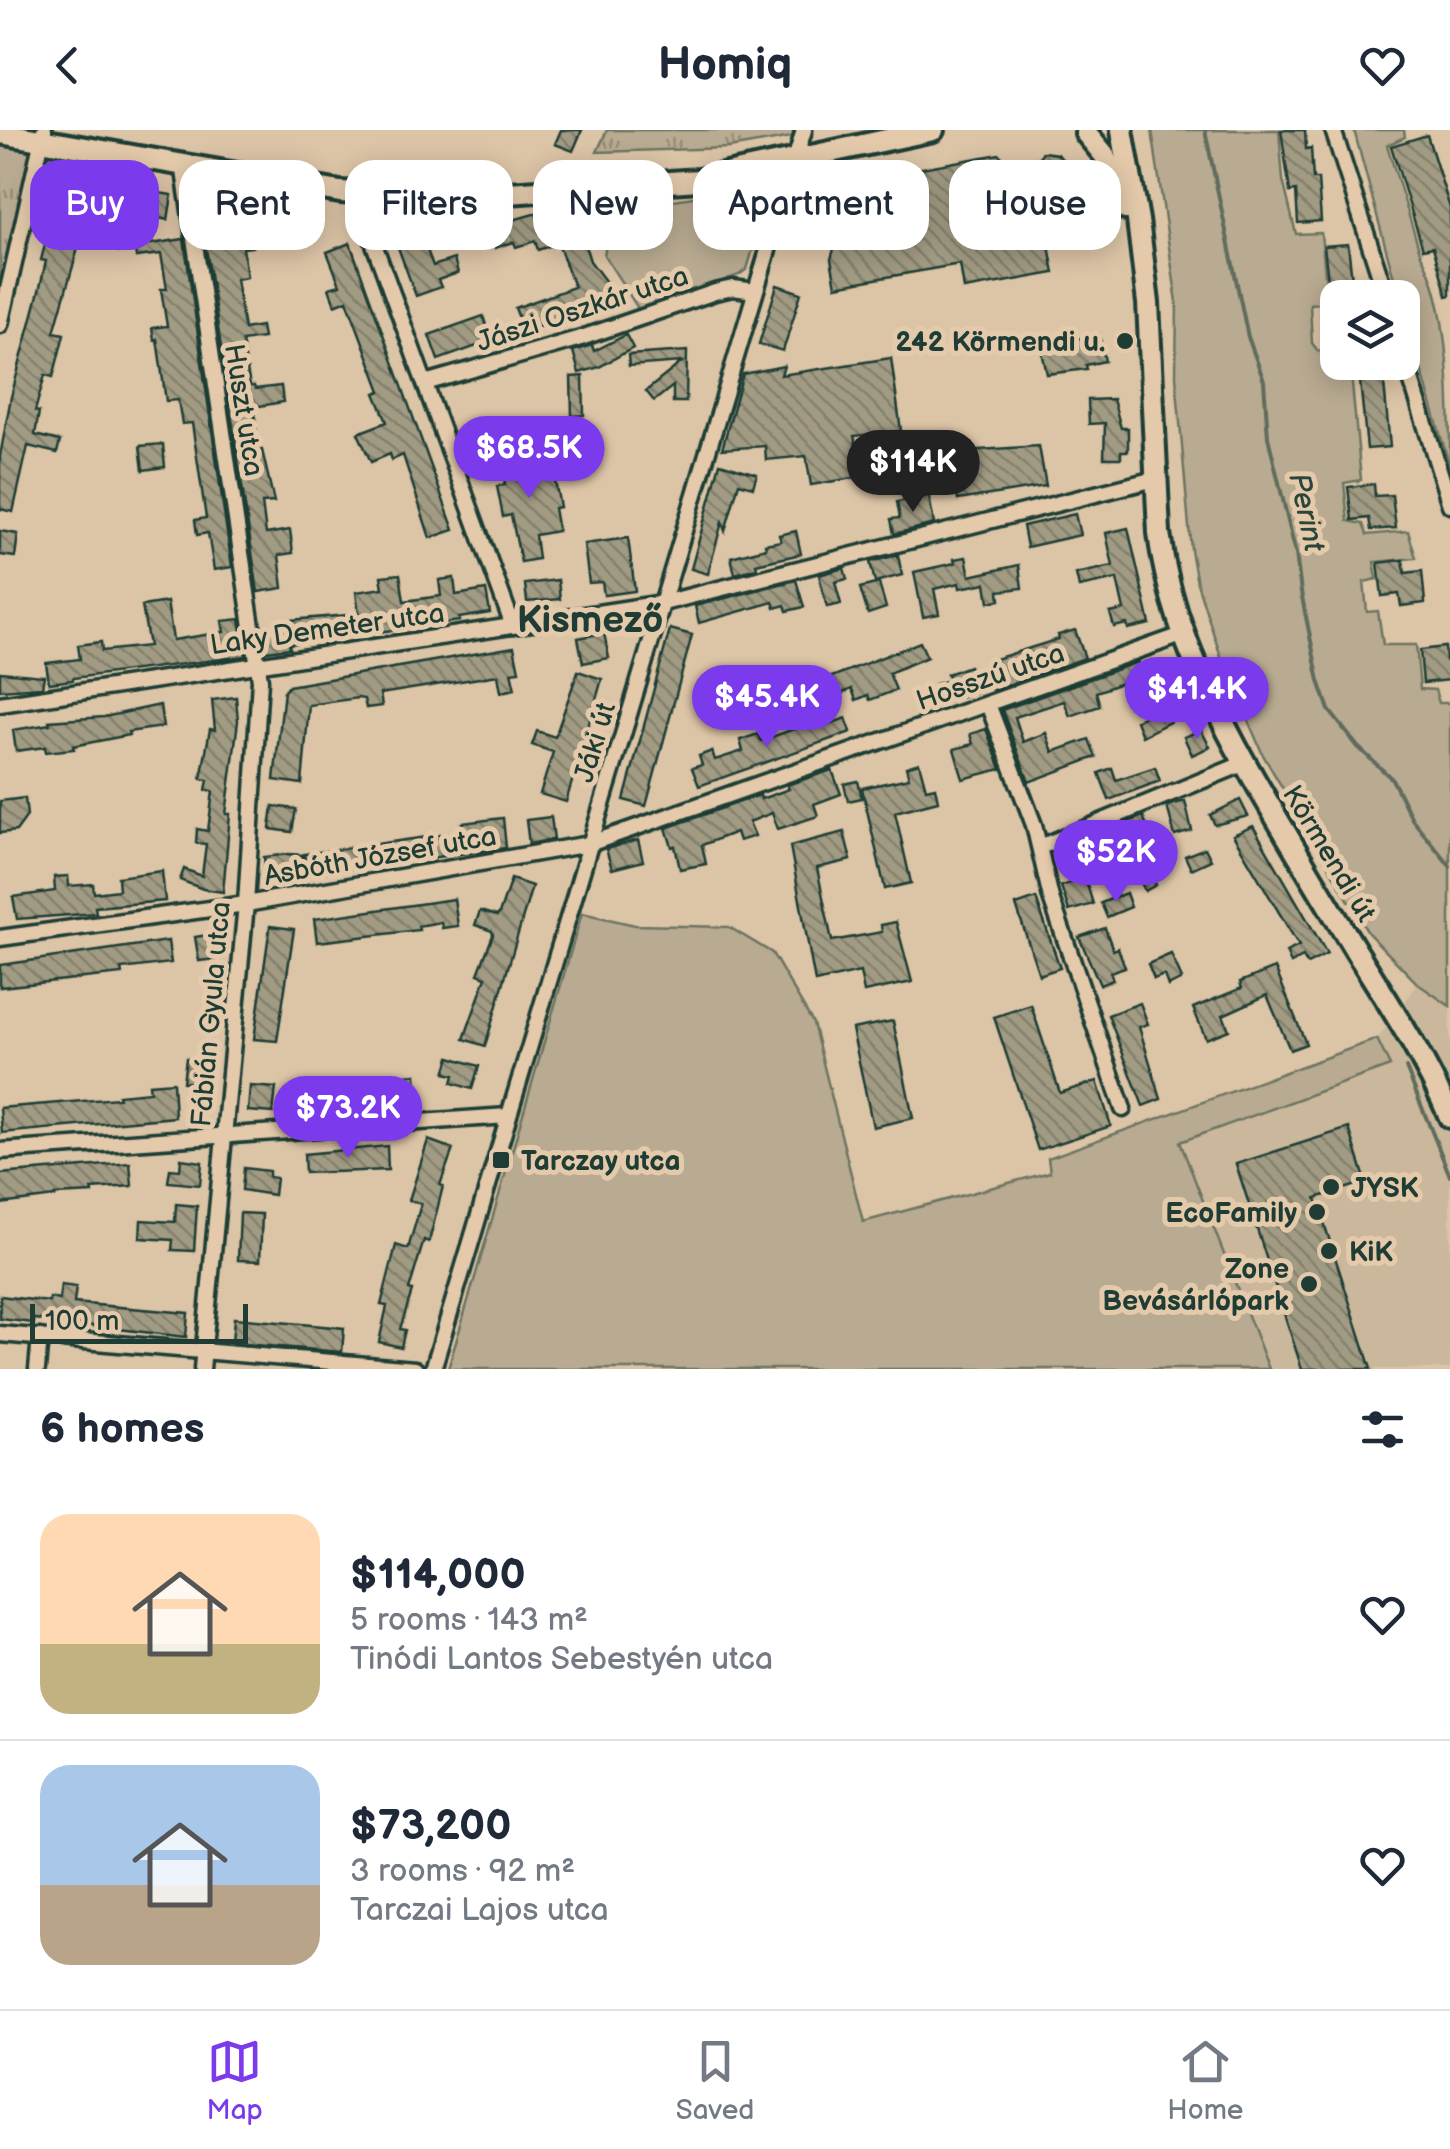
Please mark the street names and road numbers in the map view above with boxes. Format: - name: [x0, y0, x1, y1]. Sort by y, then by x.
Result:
- street label: Jászi Oszkár utca: [472, 260, 693, 359]
- street label: Huszt utca: [217, 342, 270, 479]
- street label: Laky Demeter utca: [208, 597, 447, 662]
- street label: Hosszú utca: [912, 637, 1069, 718]
- street label: Jáki út: [568, 698, 623, 786]
- street label: Körmendi út: [1275, 780, 1383, 928]
- street label: Asbóth József utca: [261, 820, 499, 893]
- street label: Fábián Gyula utca: [185, 900, 238, 1128]

